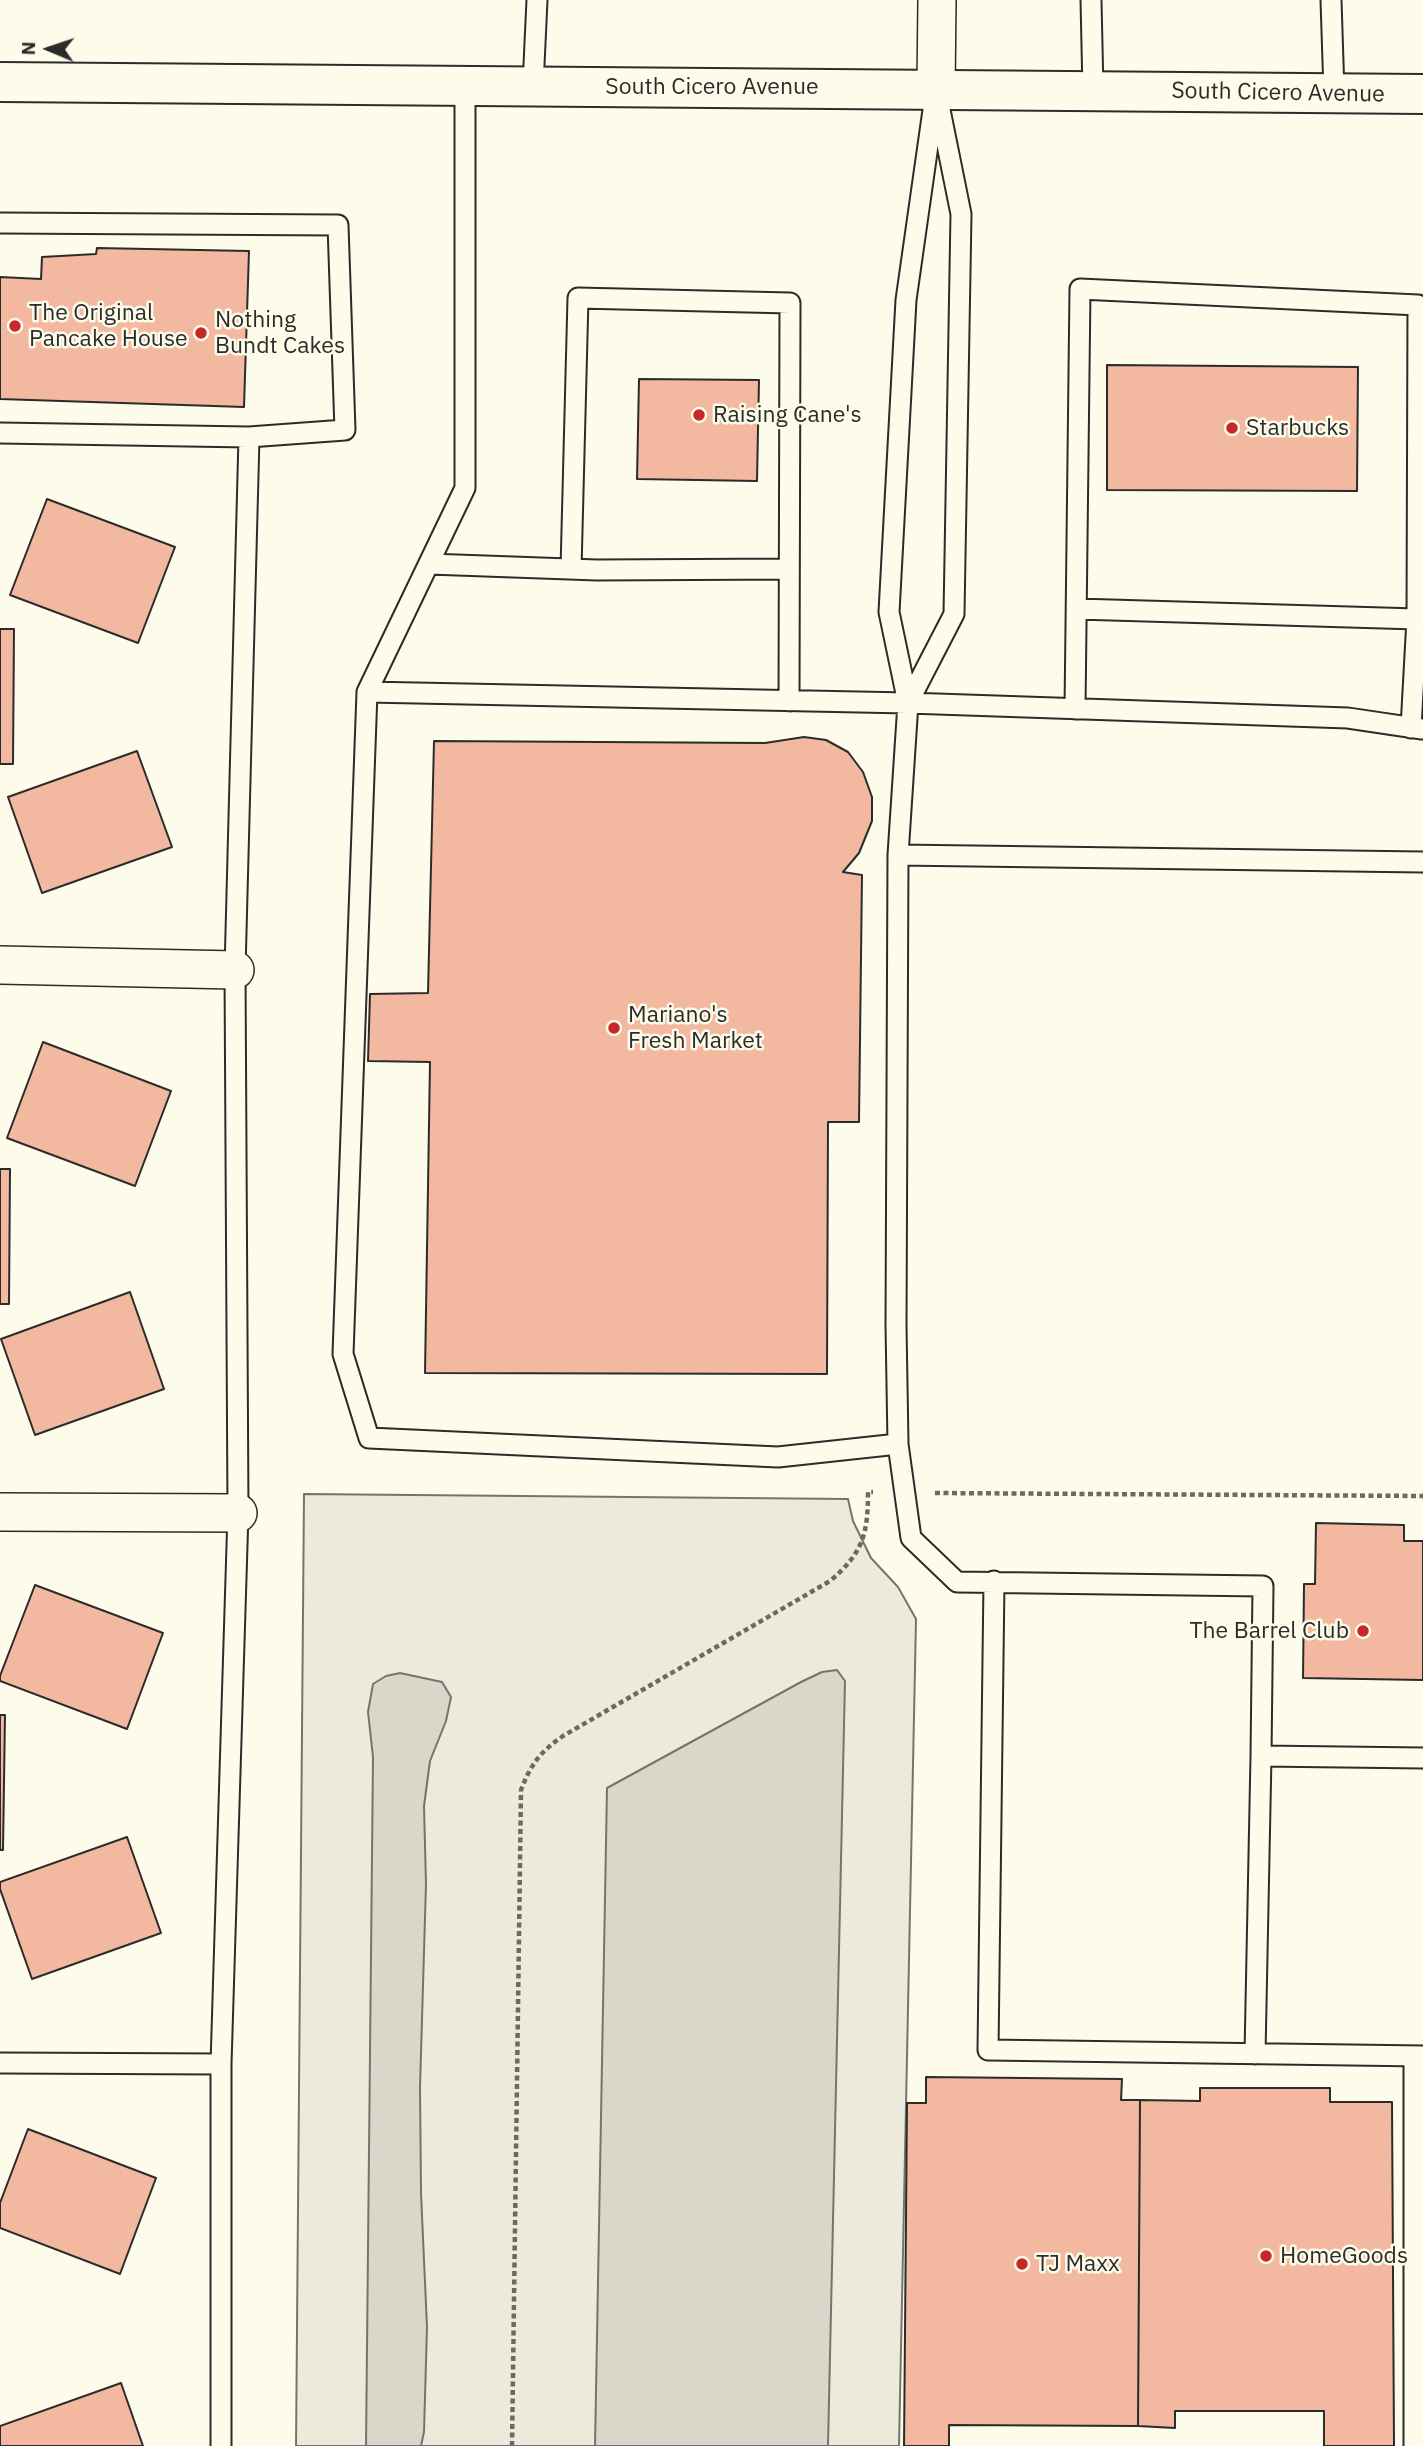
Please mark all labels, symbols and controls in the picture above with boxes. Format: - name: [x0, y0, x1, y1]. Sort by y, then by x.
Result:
- north arrow: [14, 14, 84, 84]
- text: N: [16, 41, 40, 56]
- street label: South Cicero Avenue: [605, 73, 819, 101]
- street label: South Cicero Avenue: [1171, 77, 1385, 109]
- place label: The Original Pancake House: [29, 299, 188, 353]
- place label: Nothing Bundt Cakes: [215, 306, 345, 360]
- marker: The Original Pancake House: [7, 318, 23, 334]
- marker: Nothing Bundt Cakes: [193, 325, 209, 341]
- place label: Raising Cane's: [713, 401, 862, 429]
- marker: Raising Cane's: [691, 407, 707, 423]
- place label: Starbucks: [1246, 414, 1349, 442]
- marker: Starbucks: [1224, 420, 1240, 436]
- place label: Mariano's Fresh Market: [628, 1001, 763, 1055]
- marker: Mariano's Fresh Market: [606, 1020, 622, 1036]
- place label: The Barrel Club: [1189, 1617, 1349, 1645]
- marker: The Barrel Club: [1355, 1623, 1371, 1639]
- place label: HomeGoods: [1280, 2242, 1408, 2270]
- marker: HomeGoods: [1258, 2248, 1274, 2264]
- place label: TJ Maxx: [1036, 2250, 1120, 2278]
- marker: TJ Maxx: [1014, 2256, 1030, 2272]

